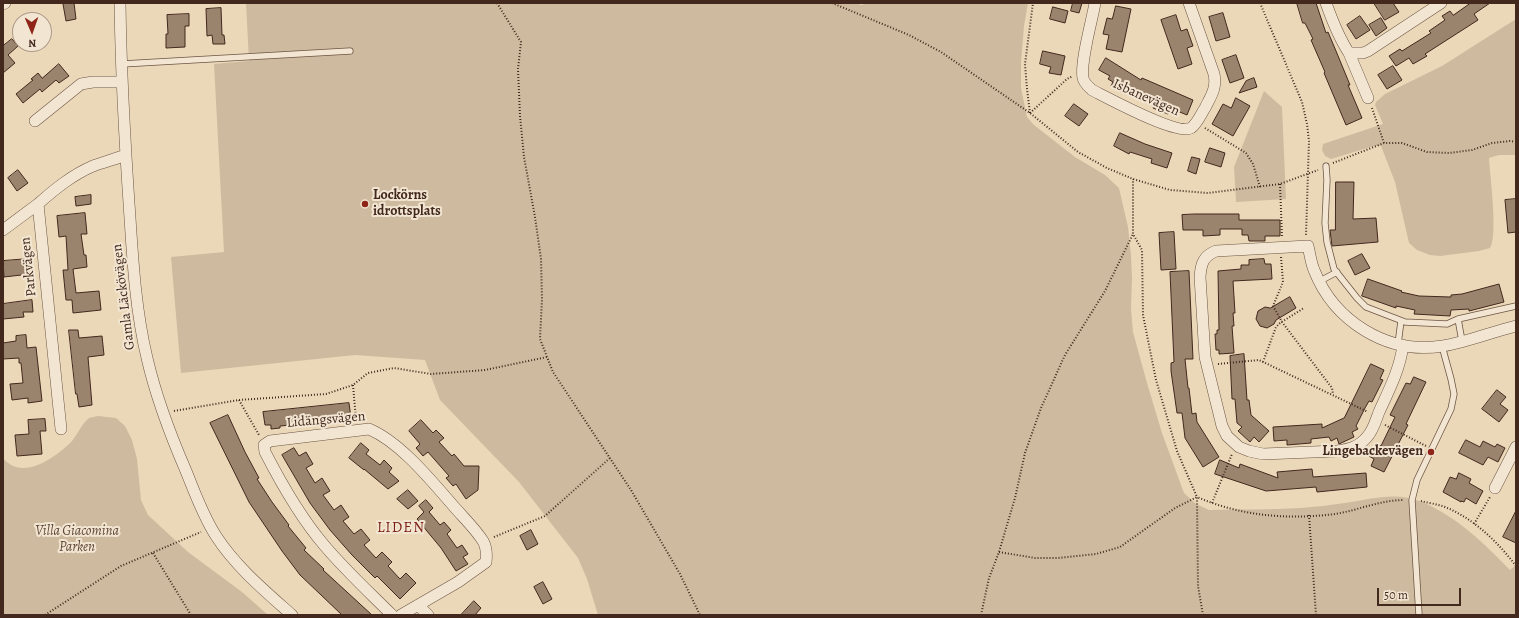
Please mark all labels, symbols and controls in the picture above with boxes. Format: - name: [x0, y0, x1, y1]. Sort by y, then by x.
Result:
- north arrow: [12, 12, 52, 52]
- text: N: [28, 36, 37, 51]
- street label: Isbanevägen: [1110, 76, 1182, 120]
- place label: Lockörns idrottsplats: [373, 188, 441, 220]
- marker: Lockörns idrottsplats: [360, 199, 370, 209]
- street label: Parkvägen: [18, 236, 40, 298]
- street label: Gamla Läckövägen: [109, 243, 139, 351]
- street label: Lidängsvägen: [286, 408, 366, 432]
- place label: Lingebackevägen: [1322, 444, 1423, 460]
- marker: Lingebackevägen: [1426, 447, 1436, 457]
- district label: LIDEN: [377, 519, 425, 537]
- park label: Villa Giacomina Parken: [35, 524, 119, 556]
- scale bar: [1379, 580, 1463, 606]
- text: 50 m: [1384, 587, 1408, 603]

